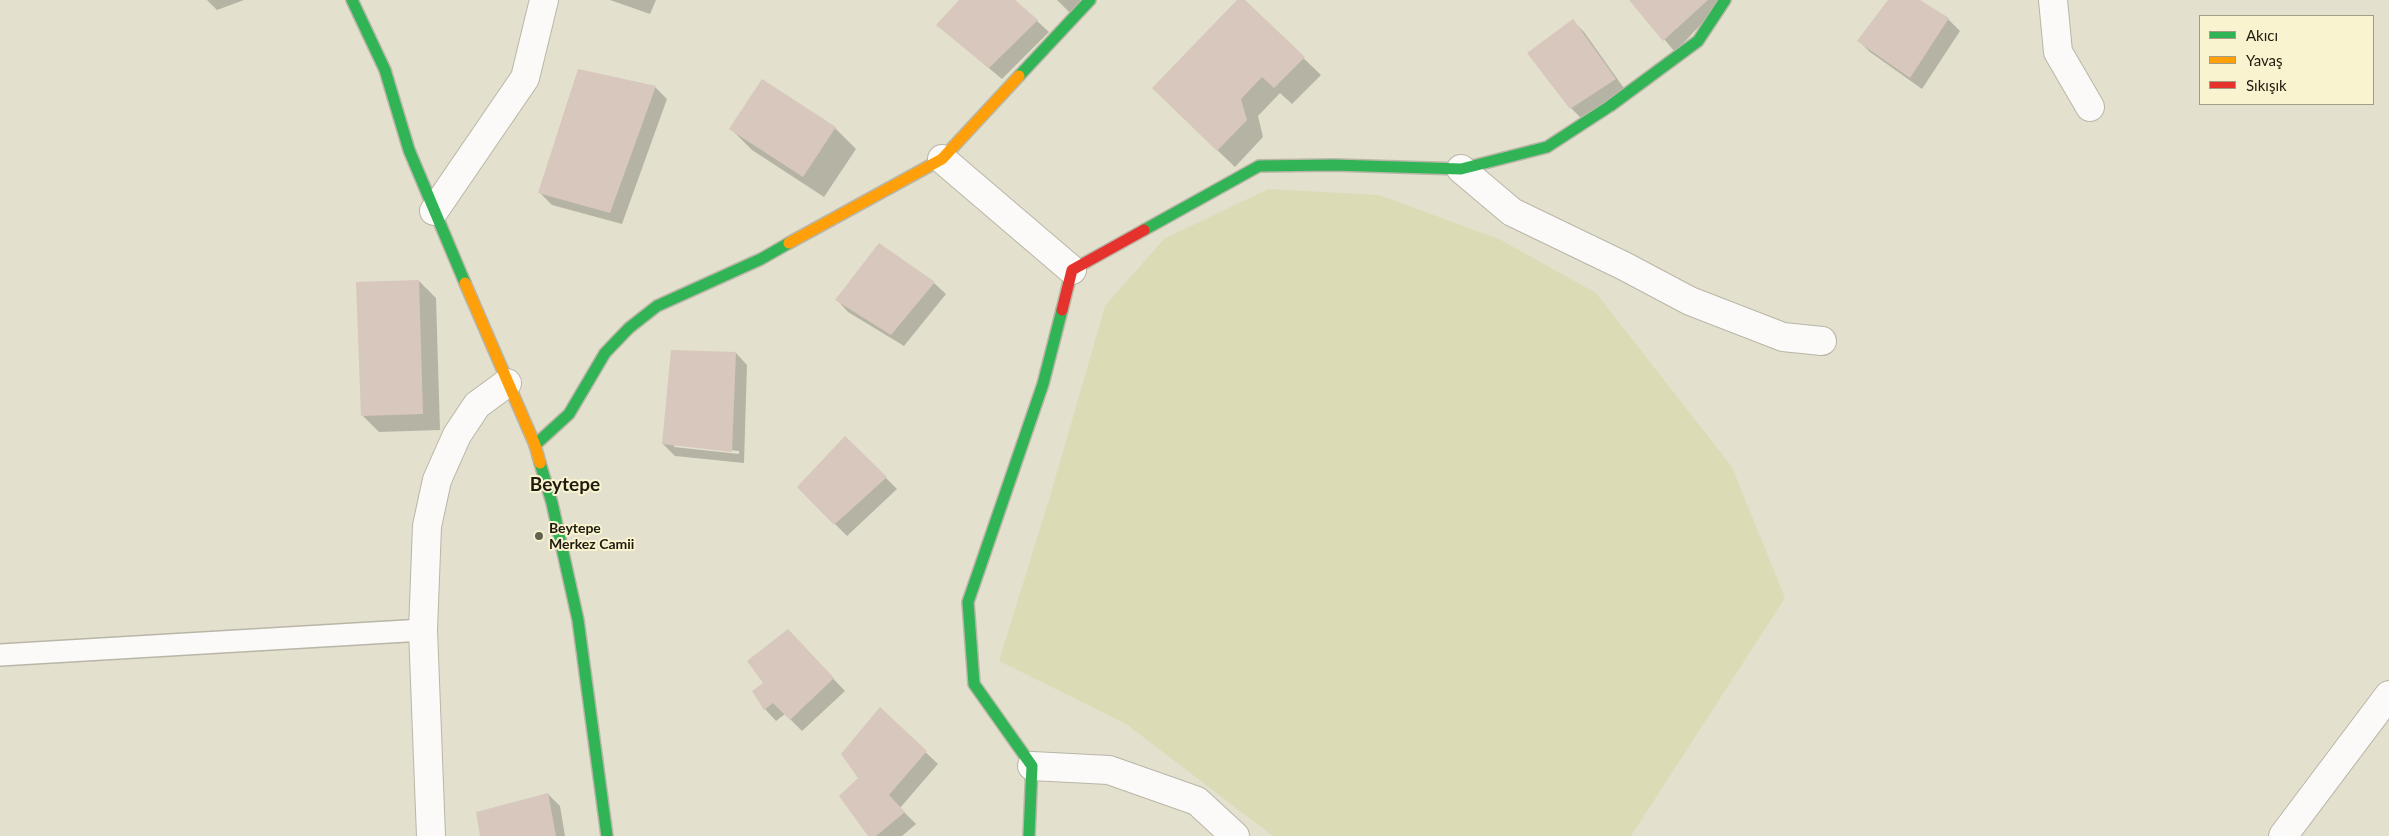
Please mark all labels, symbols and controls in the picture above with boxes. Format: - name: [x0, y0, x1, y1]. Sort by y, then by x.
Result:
- legend: [2199, 15, 2374, 105]
- text: Akıcı: [2246, 26, 2278, 44]
- text: Yavaş: [2246, 51, 2283, 69]
- text: Sıkışık: [2246, 76, 2287, 94]
- district label: Beytepe: [530, 474, 600, 496]
- place label: Beytepe Merkez Camii: [549, 520, 634, 552]
- marker: Beytepe Merkez Camii: [533, 530, 545, 542]

